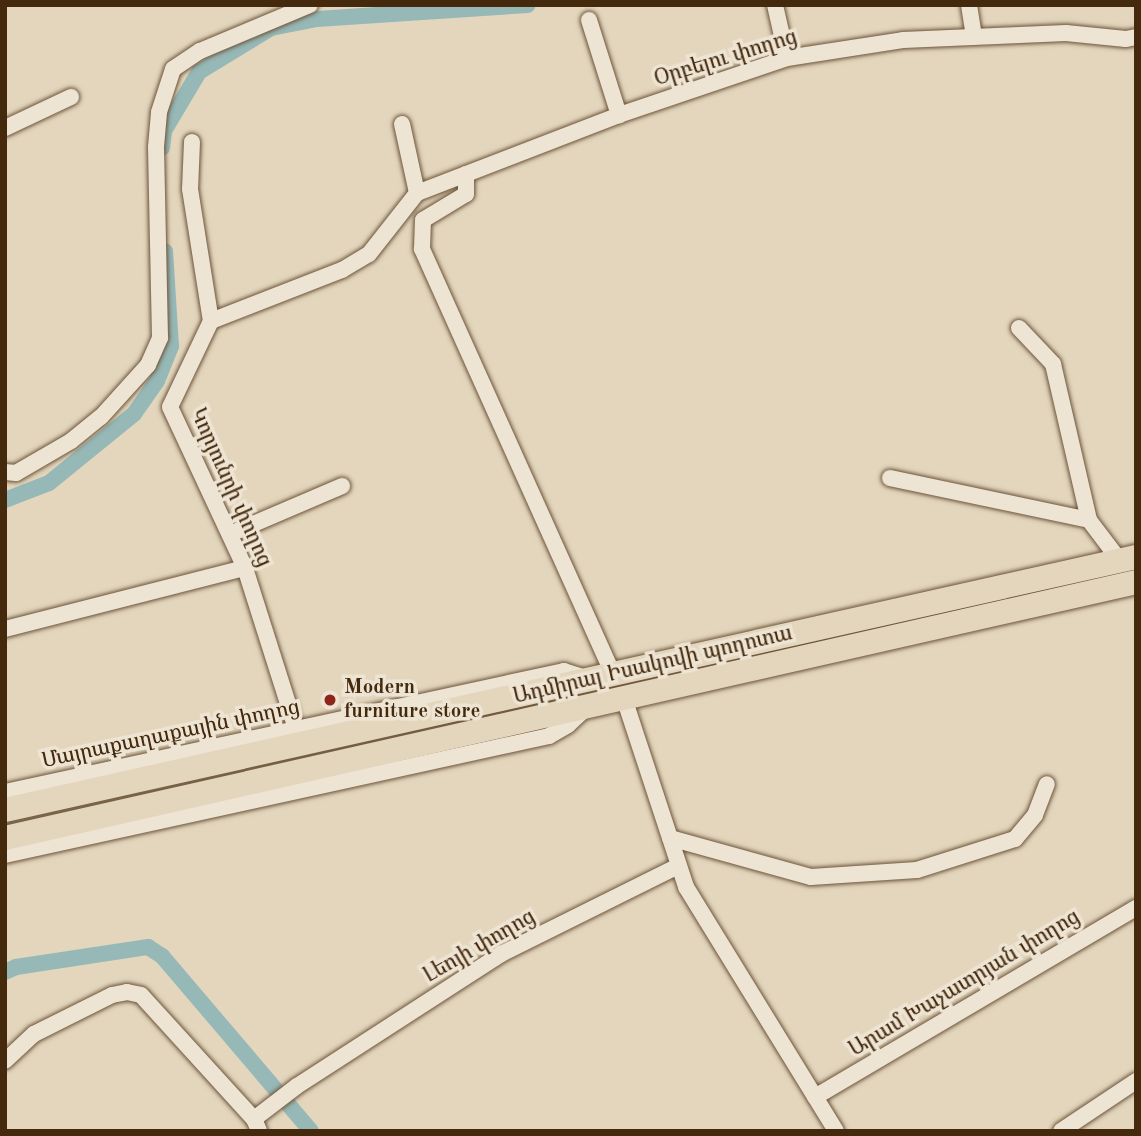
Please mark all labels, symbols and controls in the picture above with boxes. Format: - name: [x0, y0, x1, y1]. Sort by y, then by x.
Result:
- street label: Օրբելու փողոց: [651, 25, 801, 93]
- street label: Կորյունրի փողոց: [184, 405, 276, 571]
- street label: Ադմիրալ Իսակովի պողոտա: [511, 622, 795, 710]
- place label: Modern furniture store: [344, 675, 480, 725]
- marker: Modern furniture store: [322, 692, 338, 708]
- street label: Մայրաքաղաքային փողոց: [40, 695, 302, 775]
- street label: Լեոյի փողոց: [420, 905, 540, 989]
- street label: Արամ Խաչատրյան փողոց: [845, 905, 1085, 1063]

